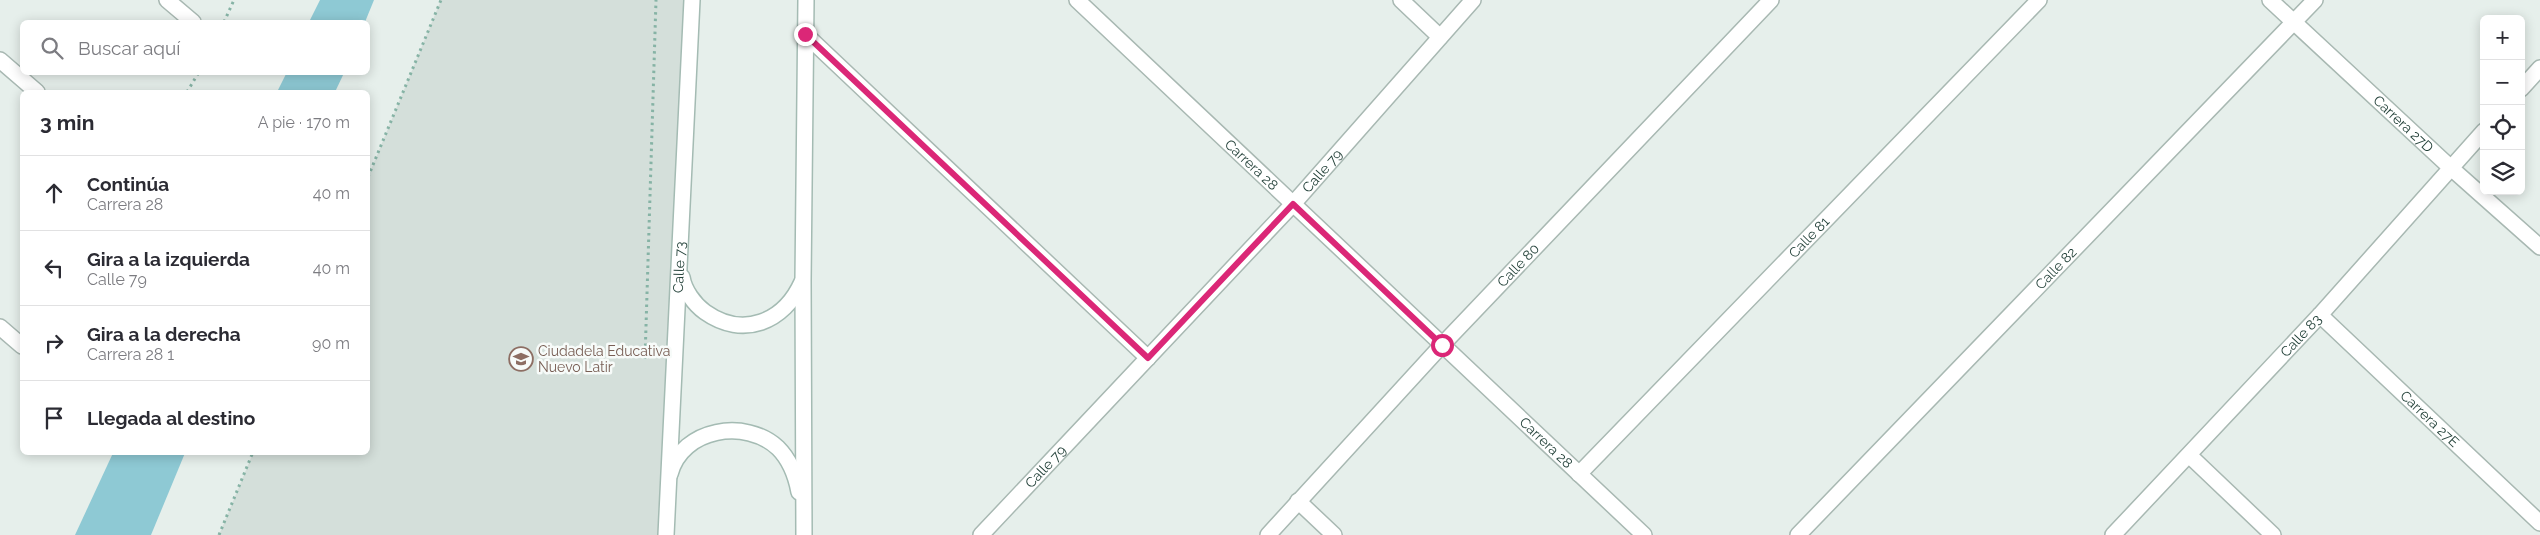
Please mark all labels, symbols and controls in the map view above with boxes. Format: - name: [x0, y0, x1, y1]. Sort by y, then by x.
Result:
- map controls: [2480, 15, 2525, 195]
- button: +: [2480, 15, 2525, 60]
- search box: [20, 20, 370, 75]
- route end: [794, 23, 817, 46]
- icon: search: [38, 34, 66, 62]
- text: Buscar aquí: [78, 37, 180, 59]
- button: −: [2480, 60, 2525, 105]
- street label: Carrera 27D: [2370, 92, 2437, 156]
- button: locate: [2480, 105, 2525, 150]
- text: 3 min: [40, 110, 94, 135]
- text: A pie · 170 m: [258, 113, 350, 132]
- street label: Carrera 28: [1222, 136, 1281, 193]
- street label: Calle 79: [1299, 146, 1346, 196]
- button: layers: [2480, 150, 2525, 195]
- text: Continúa: [87, 173, 169, 195]
- icon: ahead: [40, 179, 68, 207]
- text: 40 m: [313, 184, 350, 203]
- text: Carrera 28: [87, 195, 163, 214]
- street label: Calle 81: [1785, 213, 1832, 261]
- street label: Calle 80: [1494, 240, 1542, 290]
- street label: Calle 73: [670, 241, 688, 294]
- street label: Calle 82: [2032, 244, 2080, 293]
- text: Gira a la izquierda: [87, 248, 250, 270]
- icon: left: [40, 254, 68, 282]
- text: 40 m: [313, 259, 350, 278]
- text: Calle 79: [87, 270, 147, 289]
- street label: Calle 83: [2277, 311, 2325, 360]
- text: Gira a la derecha: [87, 323, 241, 345]
- icon: right: [40, 329, 68, 357]
- text: 90 m: [312, 334, 350, 353]
- route start: [1431, 334, 1454, 357]
- place label: Ciudadela Educativa Nuevo Latir: [538, 343, 671, 375]
- text: Carrera 28 1: [87, 345, 174, 364]
- school or university icon: Ciudadela Educativa Nuevo Latir: [508, 346, 534, 372]
- street label: Carrera 27E: [2397, 387, 2462, 450]
- icon: arrive: [40, 404, 68, 432]
- text: Llegada al destino: [87, 407, 255, 429]
- street label: Carrera 28: [1516, 414, 1576, 471]
- street label: Calle 79: [1022, 442, 1069, 491]

